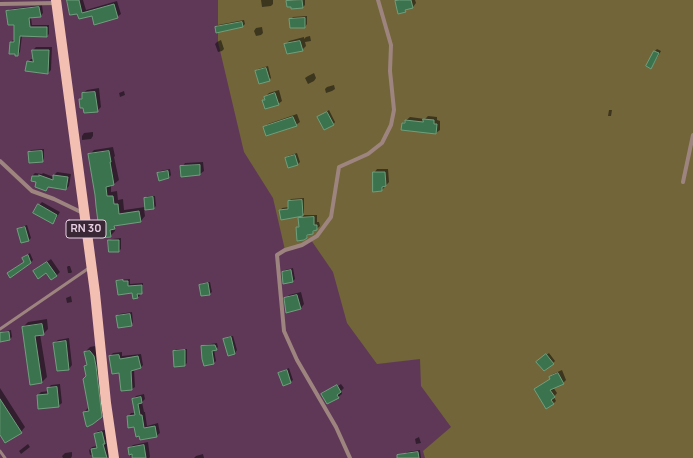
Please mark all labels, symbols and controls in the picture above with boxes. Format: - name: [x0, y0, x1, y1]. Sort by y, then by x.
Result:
- road number: RN 30: [66, 220, 106, 238]

